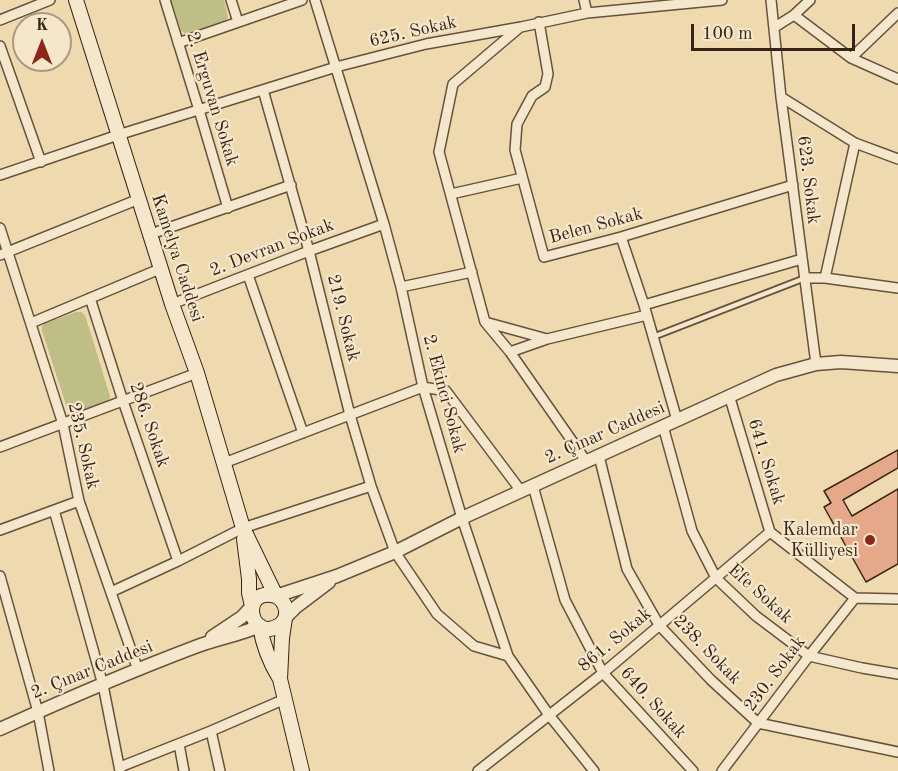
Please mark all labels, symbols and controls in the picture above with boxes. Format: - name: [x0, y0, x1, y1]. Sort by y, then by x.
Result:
- street label: 625. Sokak: [367, 11, 459, 53]
- north arrow: [12, 12, 72, 72]
- scale bar: [694, 12, 858, 50]
- text: K: [36, 18, 48, 34]
- text: 100 m: [702, 25, 753, 43]
- street label: 2. Erguvan Sokak: [181, 29, 243, 169]
- street label: 623. Sokak: [792, 134, 824, 226]
- street label: Kamelya Caddesi: [146, 191, 208, 325]
- street label: Belen Sokak: [547, 203, 645, 249]
- street label: 2. Devran Sokak: [207, 214, 337, 282]
- street label: 219. Sokak: [322, 272, 364, 364]
- street label: 2. Ekinci Sokak: [418, 332, 470, 456]
- street label: 286. Sokak: [124, 379, 174, 471]
- street label: 2. Çınar Caddesi: [542, 397, 668, 469]
- street label: 235. Sokak: [62, 400, 104, 492]
- street label: 641. Sokak: [743, 416, 789, 508]
- place label: Kalemdar Külliyesi: [782, 519, 858, 562]
- marker: Kalemdar Külliyesi: [863, 533, 877, 547]
- street label: Efe Sokak: [723, 559, 797, 629]
- street label: 861. Sokak: [574, 603, 656, 677]
- street label: 238. Sokak: [668, 610, 746, 690]
- street label: 230. Sokak: [740, 632, 810, 716]
- street label: 2. Çınar Caddesi: [28, 636, 156, 704]
- street label: 640. Sokak: [615, 663, 691, 743]

